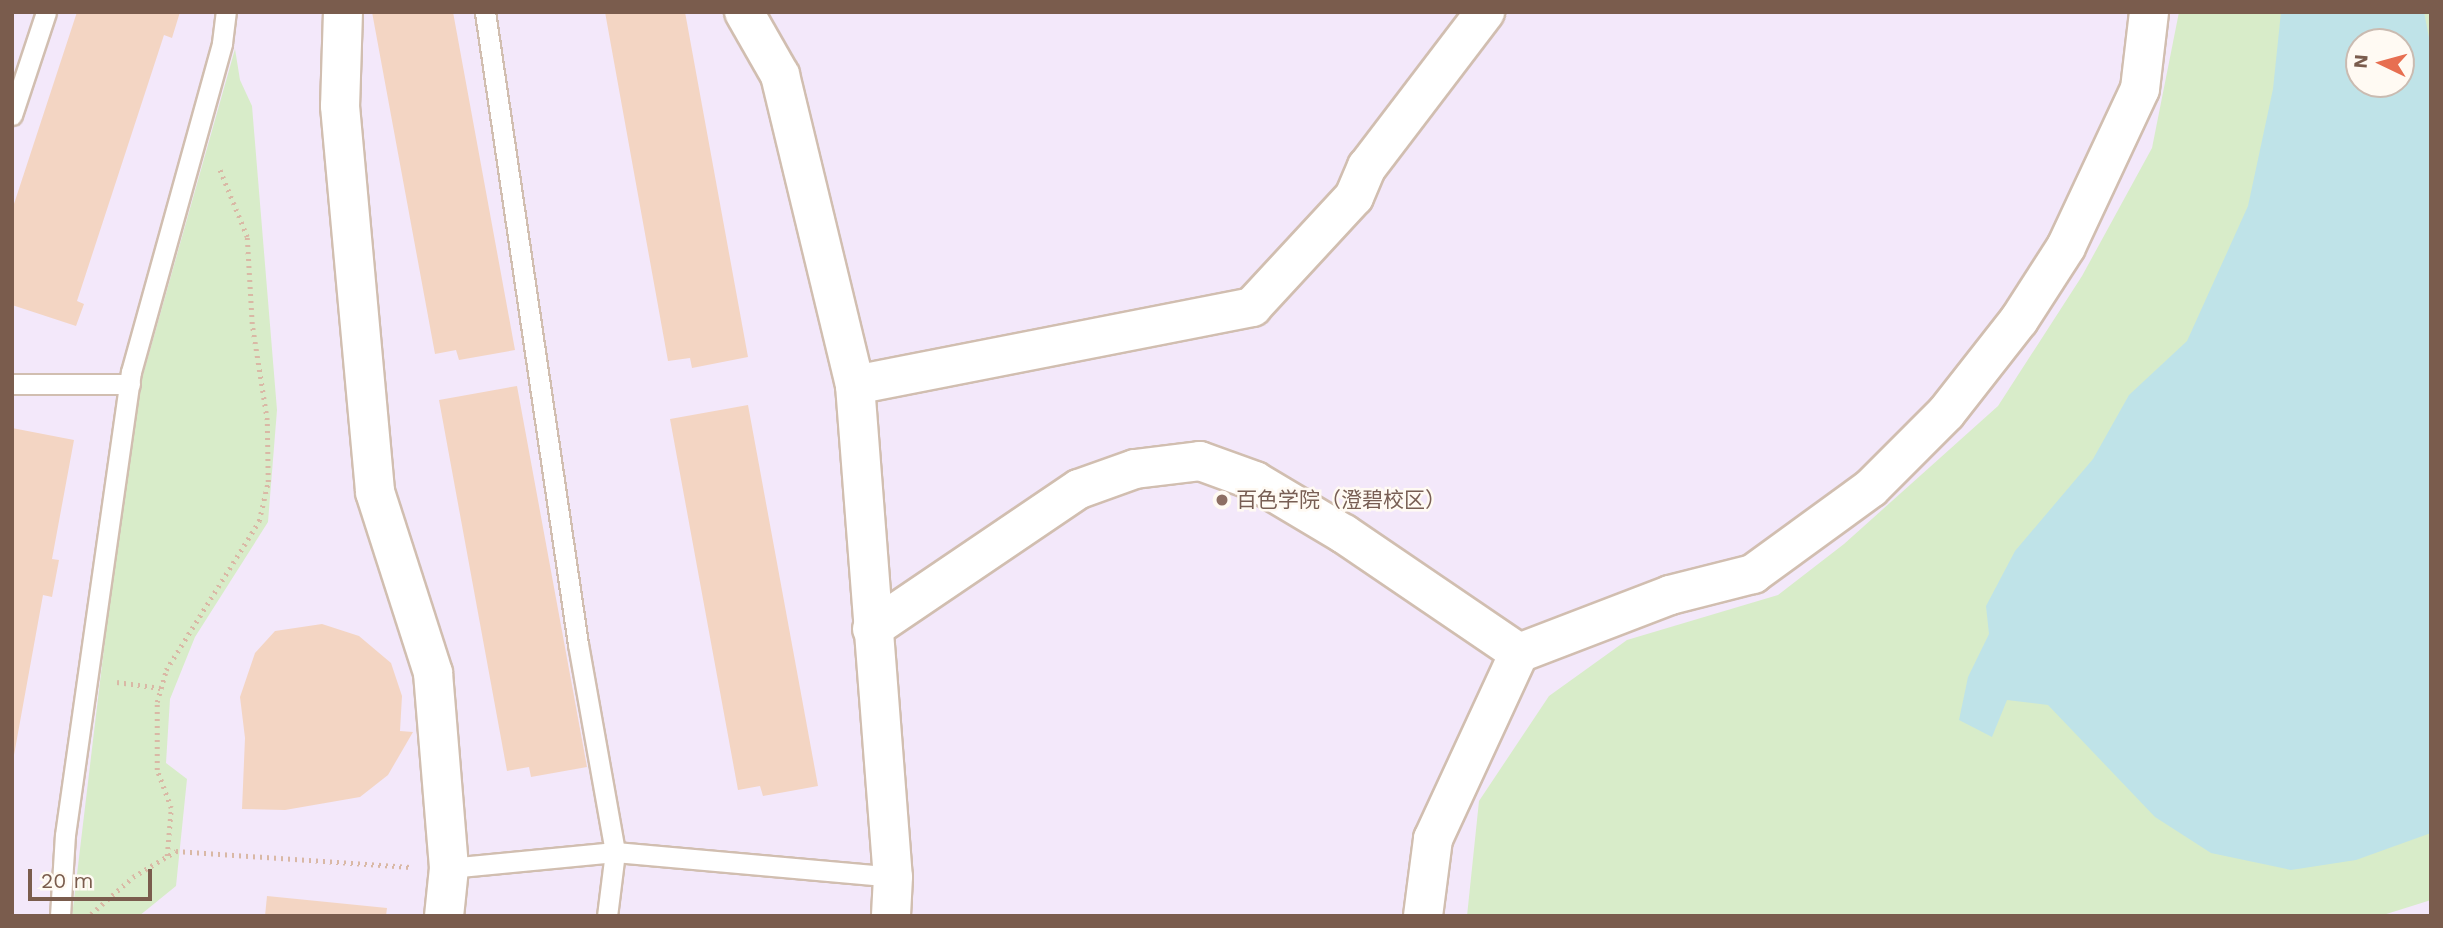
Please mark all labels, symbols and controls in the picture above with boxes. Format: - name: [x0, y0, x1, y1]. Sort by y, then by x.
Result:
- north arrow: [2345, 28, 2415, 98]
- text: N: [2349, 53, 2373, 69]
- place label: 百色学院（澄碧校区）: [1236, 487, 1446, 513]
- marker: 百色学院（澄碧校区）: [1214, 492, 1230, 508]
- scale bar: [32, 855, 156, 899]
- text: 20 m: [41, 868, 93, 893]

